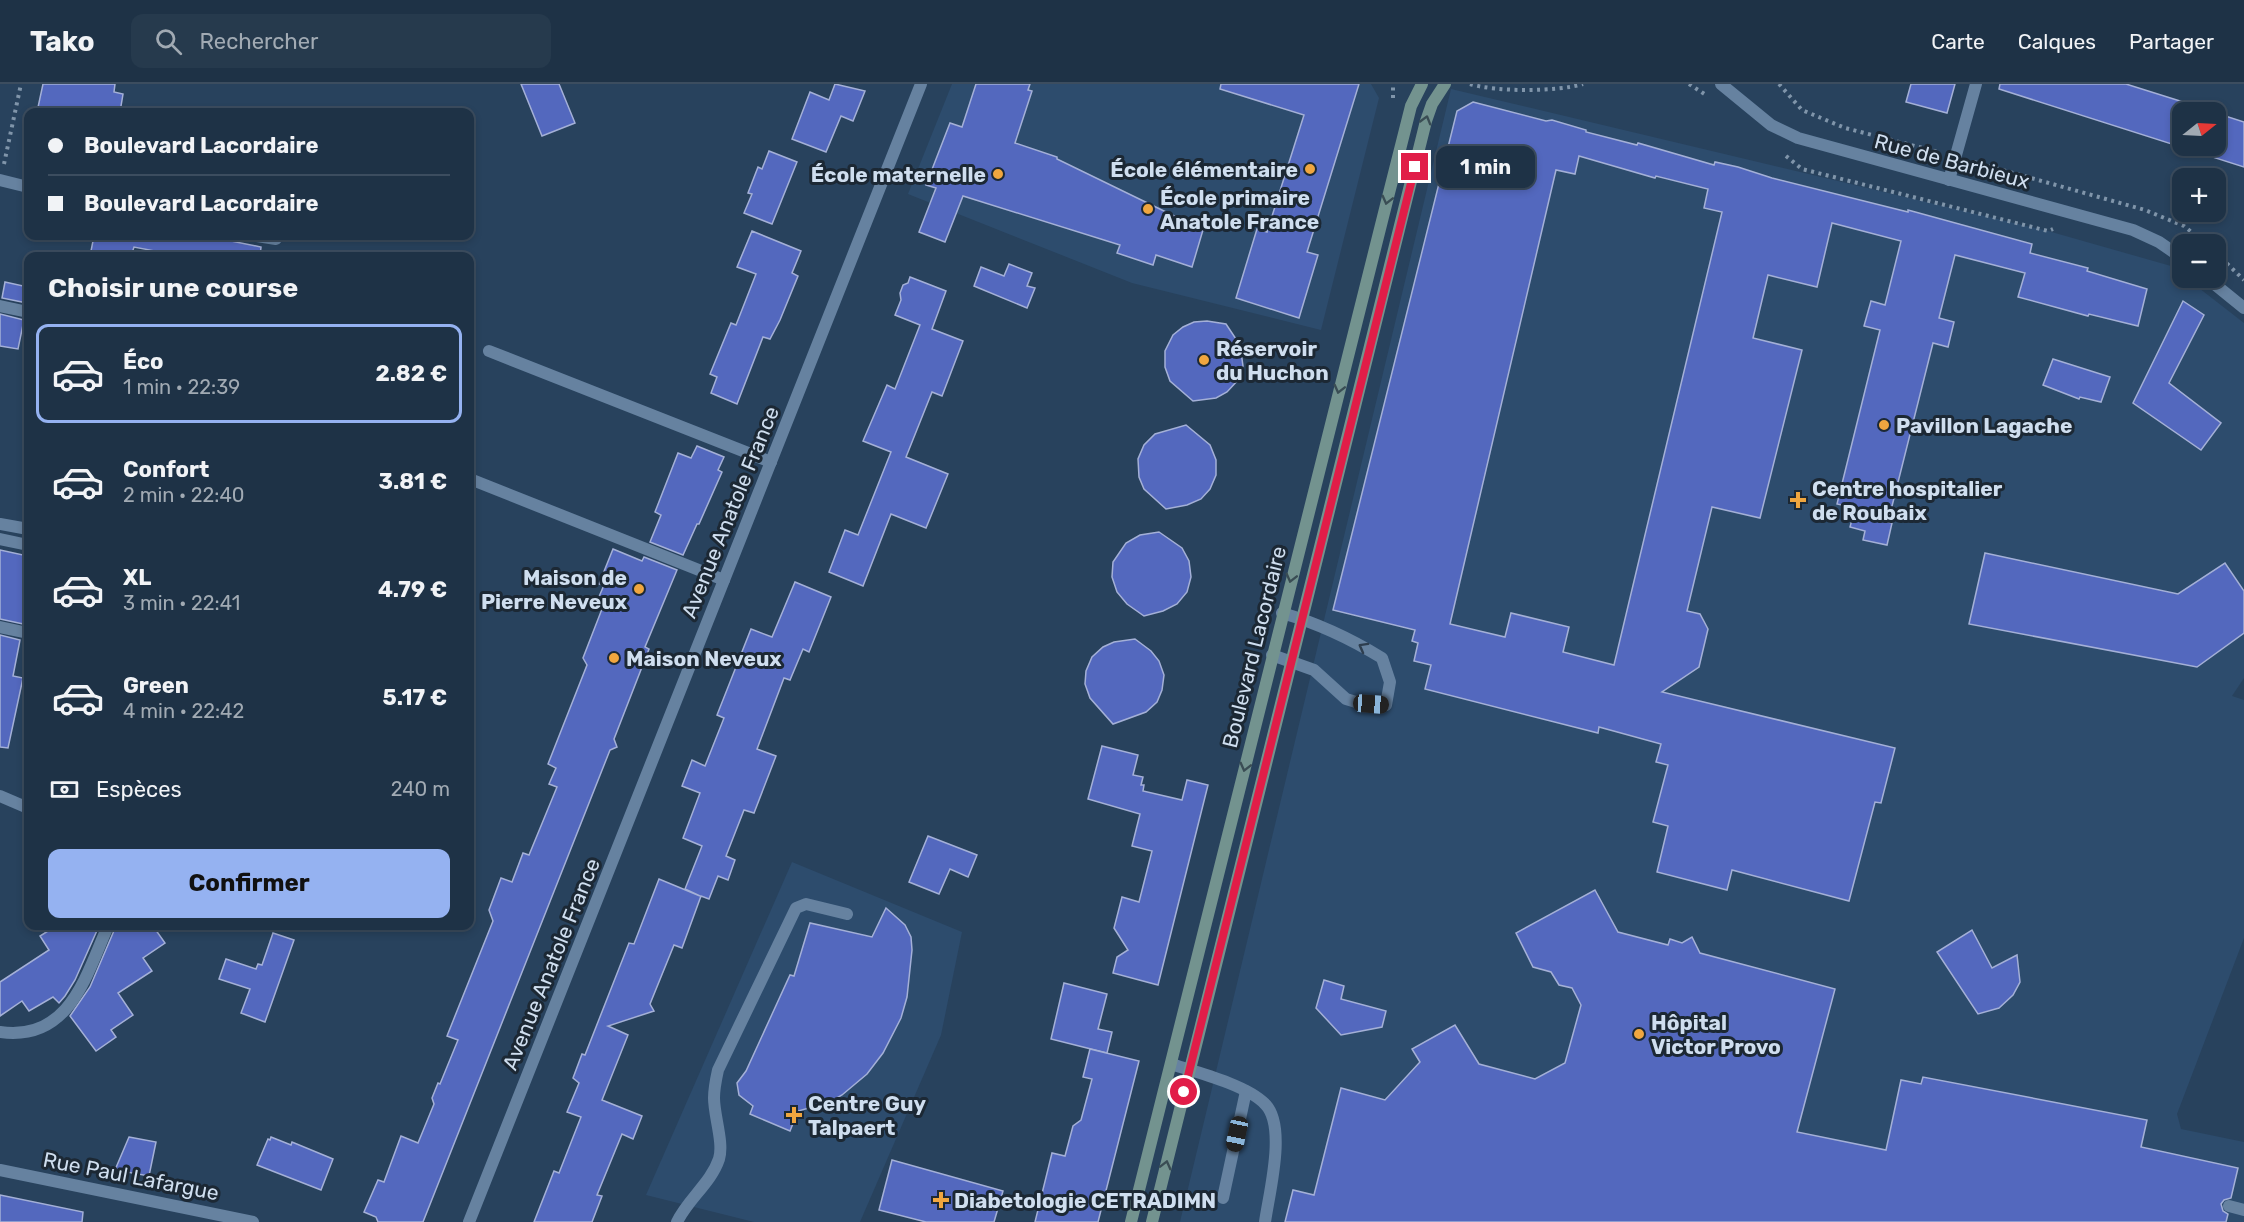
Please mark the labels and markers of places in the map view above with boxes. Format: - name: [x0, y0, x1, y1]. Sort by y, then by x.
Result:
- place label: École élémentaire: [1110, 157, 1298, 182]
- place label: École maternelle: [811, 162, 986, 187]
- marker: École élémentaire: [1303, 162, 1317, 176]
- marker: École maternelle: [991, 167, 1005, 181]
- place label: École primaire Anatole France: [1160, 185, 1319, 234]
- marker: École primaire Anatole France: [1141, 202, 1155, 216]
- place label: Réservoir du Huchon: [1216, 336, 1329, 385]
- marker: Réservoir du Huchon: [1197, 353, 1211, 367]
- place label: Pavillon Lagache: [1896, 413, 2073, 438]
- marker: Pavillon Lagache: [1877, 418, 1891, 432]
- place label: Centre hospitalier de Roubaix: [1812, 476, 2003, 525]
- marker: Centre hospitalier de Roubaix: [1789, 491, 1807, 509]
- place label: Maison de Pierre Neveux: [481, 565, 628, 614]
- marker: Maison de Pierre Neveux: [632, 582, 646, 596]
- place label: Maison Neveux: [626, 646, 782, 671]
- marker: Maison Neveux: [607, 651, 621, 665]
- place label: Hôpital Victor Provo: [1651, 1010, 1781, 1059]
- marker: Hôpital Victor Provo: [1632, 1027, 1646, 1041]
- place label: Centre Guy Talpaert: [808, 1091, 926, 1140]
- marker: Centre Guy Talpaert: [785, 1106, 803, 1124]
- place label: Diabetologie CETRADIMN: [954, 1188, 1216, 1213]
- marker: Diabetologie CETRADIMN: [932, 1191, 950, 1209]

